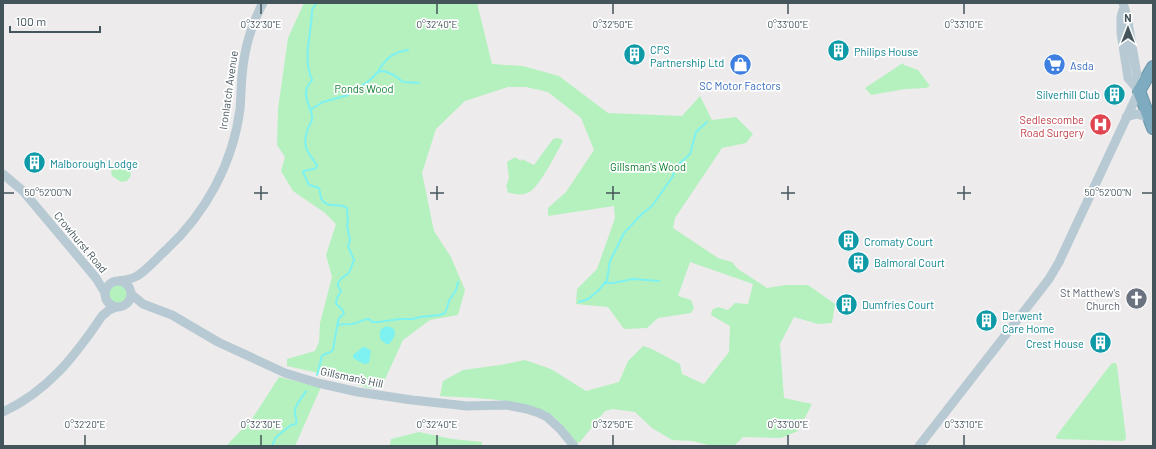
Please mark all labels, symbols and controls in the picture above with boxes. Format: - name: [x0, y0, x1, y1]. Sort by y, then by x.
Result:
- scale bar: [10, 8, 100, 34]
- north arrow: [1108, 8, 1148, 48]
- text: N: [1124, 11, 1132, 24]
- text: 100 m: [16, 14, 46, 28]
- text: 0°32'30"E: [241, 18, 281, 30]
- text: 0°32'40"E: [416, 18, 458, 30]
- text: 0°32'50"E: [593, 18, 633, 30]
- text: 0°33'00"E: [767, 18, 809, 30]
- text: 0°33'10"E: [945, 18, 983, 30]
- building icon: Philips House: [826, 38, 852, 64]
- building icon: CPS Partnership Ltd: [621, 42, 647, 68]
- place label: CPS Partnership Ltd: [650, 43, 724, 69]
- place label: Philips House: [854, 45, 919, 58]
- street label: Ironlatch Avenue: [216, 50, 240, 130]
- shop icon: SC Motor Factors: [727, 52, 753, 78]
- supermarket icon: Asda: [1041, 52, 1067, 78]
- place label: Asda: [1070, 59, 1094, 72]
- place label: SC Motor Factors: [699, 79, 781, 92]
- building icon: Silverhill Club: [1102, 81, 1128, 107]
- park label: Ponds Wood: [335, 82, 393, 95]
- place label: Silverhill Club: [1036, 88, 1100, 101]
- hospital icon: Sedlescombe Road Surgery: [1087, 112, 1113, 138]
- place label: Sedlescombe Road Surgery: [1020, 113, 1084, 139]
- building icon: Malborough Lodge: [21, 150, 47, 176]
- place label: Malborough Lodge: [50, 157, 138, 170]
- park label: Gillsman's Wood: [610, 160, 686, 173]
- text: 50°52'00"N: [24, 186, 72, 198]
- text: 50°52'00"N: [1084, 186, 1132, 198]
- street label: Crowhurst Road: [52, 209, 110, 275]
- building icon: Cromaty Court: [836, 228, 862, 254]
- place label: Cromaty Court: [864, 235, 933, 248]
- building icon: Balmoral Court: [846, 249, 872, 275]
- place label: Balmoral Court: [874, 256, 945, 269]
- church icon: St Matthew's Church: [1123, 285, 1149, 311]
- place label: St Matthew's Church: [1060, 286, 1120, 312]
- building icon: Dumfries Court: [833, 291, 859, 317]
- place label: Dumfries Court: [862, 298, 934, 311]
- building icon: Derwent Care Home: [974, 308, 1000, 334]
- place label: Derwent Care Home: [1002, 309, 1054, 335]
- building icon: Crest House: [1087, 330, 1113, 356]
- place label: Crest House: [1026, 337, 1084, 350]
- street label: Gillsman's Hill: [319, 364, 385, 390]
- text: 0°32'20"E: [65, 418, 105, 430]
- text: 0°32'30"E: [241, 418, 281, 430]
- text: 0°32'40"E: [416, 418, 458, 430]
- text: 0°32'50"E: [593, 418, 633, 430]
- text: 0°33'00"E: [767, 418, 809, 430]
- text: 0°33'10"E: [945, 418, 983, 430]

